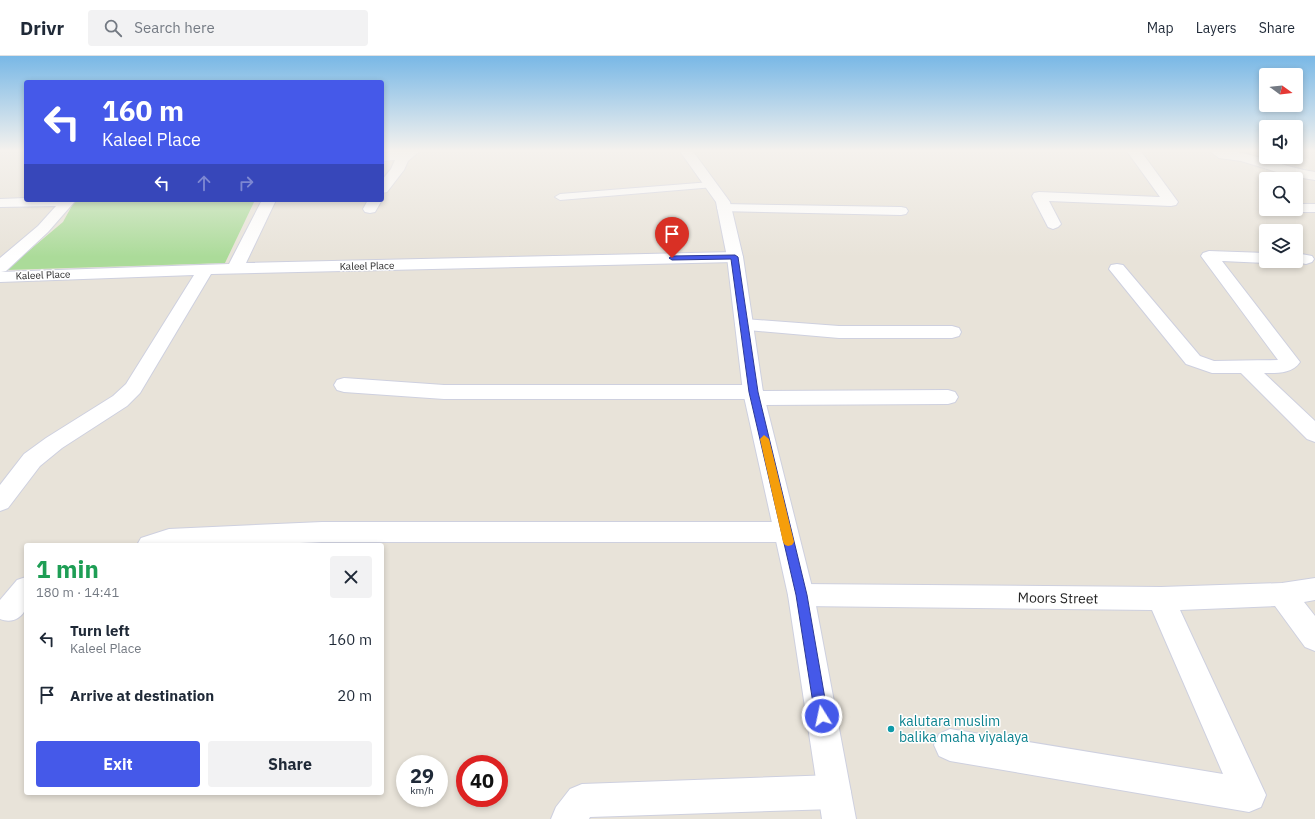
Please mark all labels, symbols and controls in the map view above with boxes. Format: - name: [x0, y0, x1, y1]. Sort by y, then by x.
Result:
- search box: [88, 10, 368, 46]
- text: Drivr: [20, 16, 64, 40]
- icon: search: [102, 17, 124, 39]
- text: Search here: [134, 18, 215, 37]
- text: Map: [1147, 19, 1174, 37]
- text: Layers: [1196, 19, 1237, 37]
- text: Share: [1259, 19, 1295, 37]
- north arrow: [1259, 68, 1303, 112]
- map controls: [1259, 68, 1303, 268]
- text: 160 m: [102, 92, 184, 129]
- icon: left: [36, 96, 88, 148]
- button: sound: [1259, 120, 1303, 164]
- text: Kaleel Place: [102, 128, 201, 151]
- icon: left: [151, 172, 173, 194]
- icon: ahead: [193, 172, 215, 194]
- icon: right: [235, 172, 257, 194]
- button: search: [1259, 172, 1303, 216]
- pin: [655, 217, 689, 258]
- icon: arrive: [661, 223, 683, 245]
- button: layers: [1259, 224, 1303, 268]
- street label: Kaleel Place: [339, 259, 395, 273]
- street label: Kaleel Place: [15, 268, 71, 282]
- text: 1 min: [36, 553, 99, 585]
- button: close: [330, 556, 372, 598]
- text: 180 m · 14:41: [36, 584, 119, 601]
- street label: Moors Street: [1017, 588, 1099, 608]
- text: Turn left: [70, 621, 130, 640]
- icon: left: [36, 628, 58, 650]
- text: 160 m: [328, 630, 372, 649]
- text: Kaleel Place: [70, 640, 141, 657]
- icon: arrive: [36, 684, 58, 706]
- text: Arrive at destination: [70, 686, 214, 705]
- text: 20 m: [337, 686, 372, 705]
- position arrow: [801, 695, 843, 737]
- place label: kalutara muslim balika maha viyalaya: [899, 712, 1029, 746]
- marker: kalutara muslim balika maha viyalaya: [886, 724, 896, 734]
- button: Exit: [36, 741, 200, 787]
- button: Share: [208, 741, 372, 787]
- speed limit sign: 40: [456, 755, 508, 807]
- text: 29: [410, 762, 434, 789]
- text: km/h: [410, 784, 434, 797]

